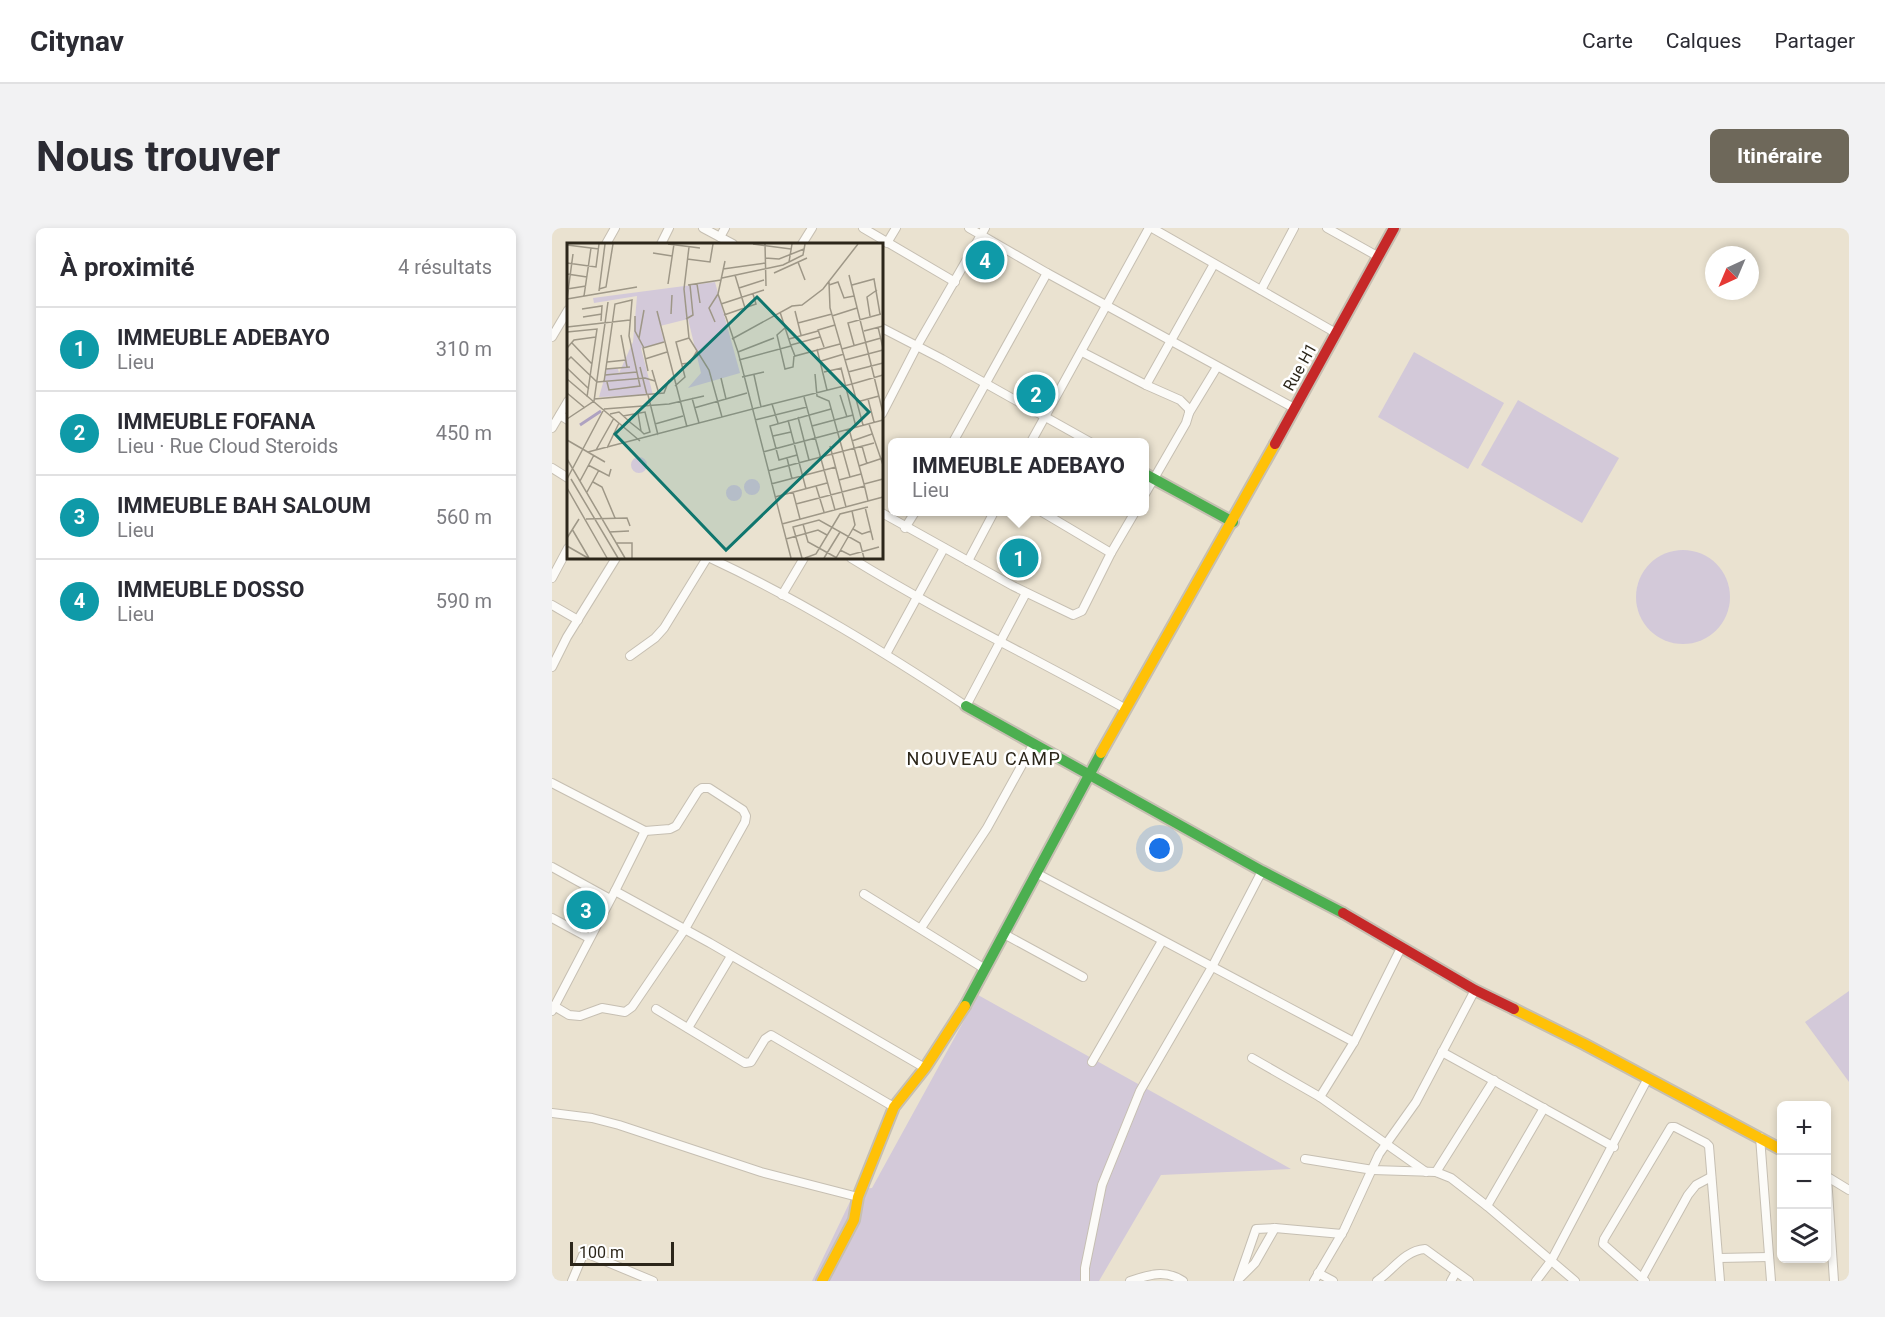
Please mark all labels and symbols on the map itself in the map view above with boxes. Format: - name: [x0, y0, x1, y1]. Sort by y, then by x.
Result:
- pin: 4: [966, 237, 1004, 282]
- inset map: [567, 243, 884, 560]
- north arrow: [1705, 246, 1759, 300]
- street label: Rue H1: [1279, 340, 1321, 394]
- pin: 2: [1016, 372, 1056, 416]
- pin: 1: [1000, 536, 1038, 580]
- district label: NOUVEAU CAMP: [907, 748, 1061, 769]
- your location: [1145, 834, 1174, 863]
- pin: 3: [567, 888, 606, 932]
- scale bar: [570, 1239, 674, 1266]

